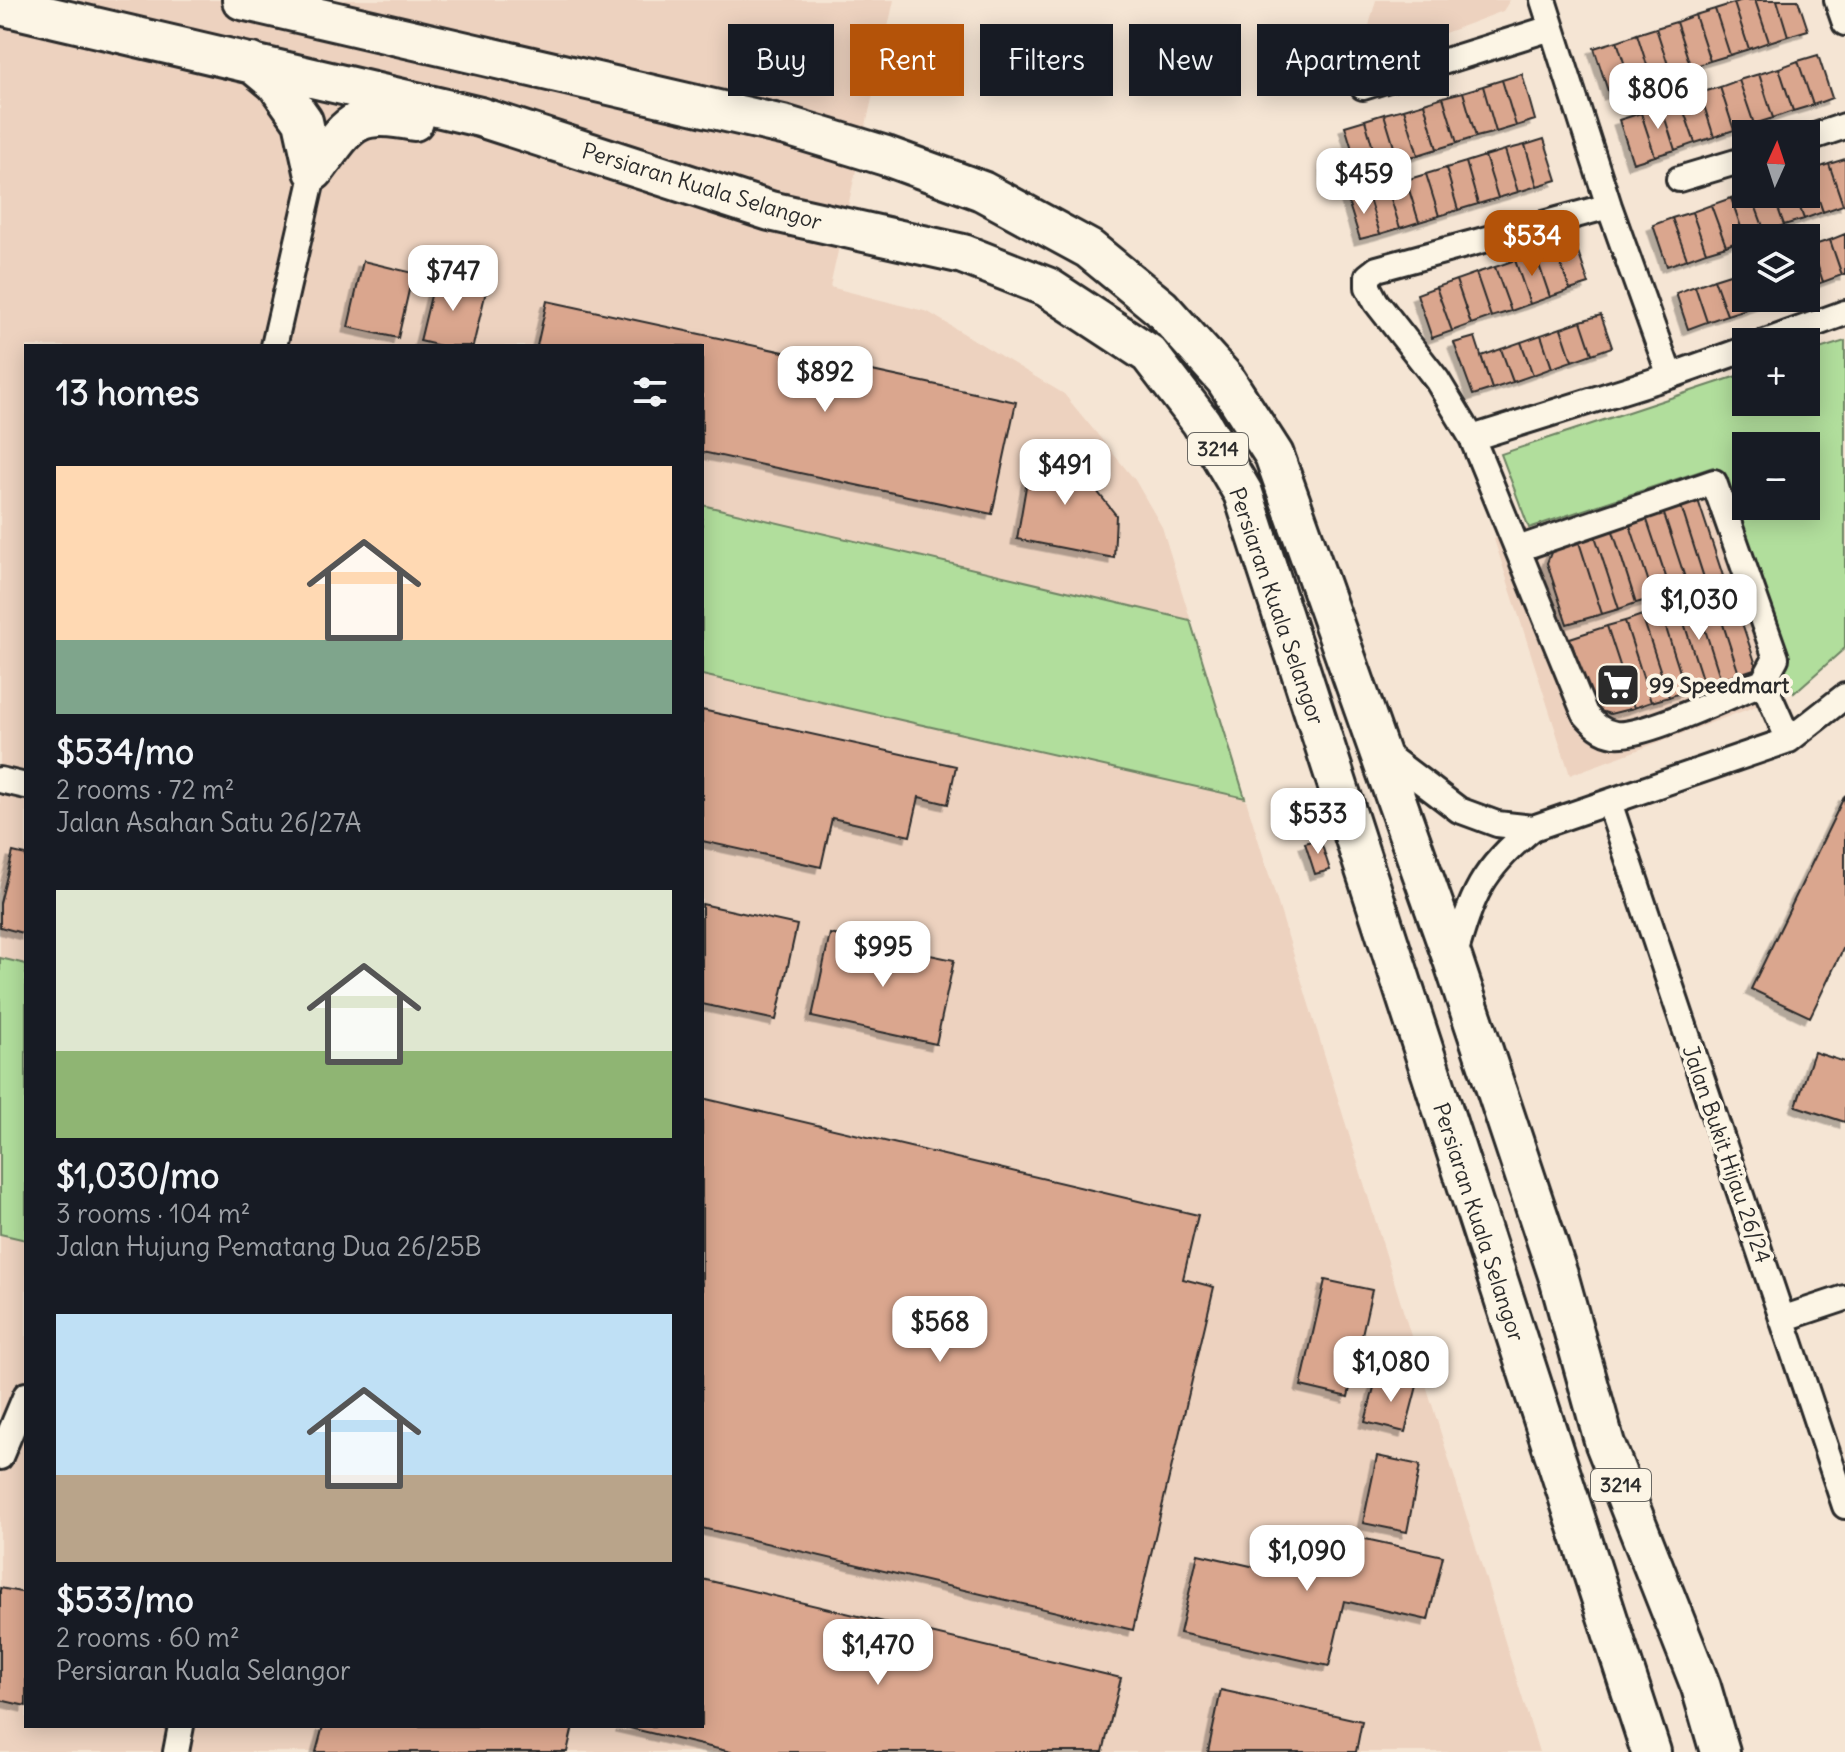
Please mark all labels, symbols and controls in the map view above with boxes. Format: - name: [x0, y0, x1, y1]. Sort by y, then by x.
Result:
- chip: Buy: [728, 24, 834, 96]
- chip: Rent: [850, 24, 964, 96]
- chip: Filters: [980, 24, 1113, 96]
- chip: New: [1129, 24, 1241, 96]
- chip: Apartment: [1257, 24, 1449, 96]
- pin: $806: [1611, 63, 1705, 131]
- text: $806: [1627, 72, 1689, 105]
- north arrow: [1732, 120, 1820, 208]
- map controls: [1732, 120, 1820, 520]
- street label: Persiaran Kuala Selangor: [579, 136, 825, 236]
- pin: $459: [1317, 148, 1411, 216]
- text: $459: [1334, 157, 1394, 190]
- pin: $534: [1485, 210, 1579, 278]
- text: $534: [1502, 219, 1562, 252]
- button: layers: [1732, 224, 1820, 312]
- pin: $747: [406, 245, 500, 313]
- text: $747: [426, 254, 480, 287]
- button: +: [1732, 328, 1820, 416]
- pin: $892: [778, 346, 872, 414]
- text: $892: [796, 355, 854, 388]
- icon: filters: [628, 370, 672, 414]
- text: 13 homes: [56, 371, 199, 414]
- button: −: [1732, 432, 1820, 520]
- road number: 3214: [1188, 433, 1248, 465]
- pin: $491: [1018, 439, 1112, 507]
- text: $491: [1038, 448, 1092, 481]
- street label: Persiaran Kuala Selangor: [1223, 484, 1331, 728]
- icon: home: [292, 518, 436, 662]
- pin: $1,030: [1634, 574, 1764, 642]
- text: $1,030: [1660, 583, 1738, 616]
- supermarket icon: 99 Speedmart: [1594, 661, 1642, 709]
- place label: 99 Speedmart: [1649, 671, 1790, 699]
- text: $534/mo: [56, 730, 194, 773]
- text: 2 rooms · 72 m²: [56, 773, 235, 806]
- pin: $533: [1271, 788, 1365, 856]
- text: $533: [1289, 797, 1347, 830]
- text: Jalan Asahan Satu 26/27A: [56, 806, 362, 839]
- pin: $995: [836, 921, 930, 989]
- text: $995: [853, 930, 913, 963]
- icon: home: [292, 942, 436, 1086]
- street label: Jalan Bukit Hijau 26/24: [1677, 1041, 1777, 1267]
- street label: Persiaran Kuala Selangor: [1427, 1099, 1531, 1345]
- text: $1,030/mo: [56, 1154, 219, 1197]
- text: 3 rooms · 104 m²: [56, 1197, 251, 1230]
- text: Jalan Hujung Pematang Dua 26/25B: [56, 1230, 482, 1263]
- pin: $568: [893, 1296, 987, 1364]
- text: $568: [910, 1305, 970, 1338]
- pin: $1,080: [1326, 1336, 1456, 1404]
- text: $1,080: [1352, 1345, 1430, 1378]
- icon: home: [292, 1366, 436, 1510]
- road number: 3214: [1591, 1469, 1651, 1501]
- pin: $1,090: [1242, 1525, 1372, 1593]
- text: $1,090: [1268, 1534, 1346, 1567]
- text: $533/mo: [56, 1578, 194, 1621]
- pin: $1,470: [813, 1619, 943, 1687]
- text: 2 rooms · 60 m²: [56, 1621, 240, 1654]
- text: $1,470: [841, 1628, 915, 1661]
- text: Persiaran Kuala Selangor: [56, 1654, 351, 1687]

